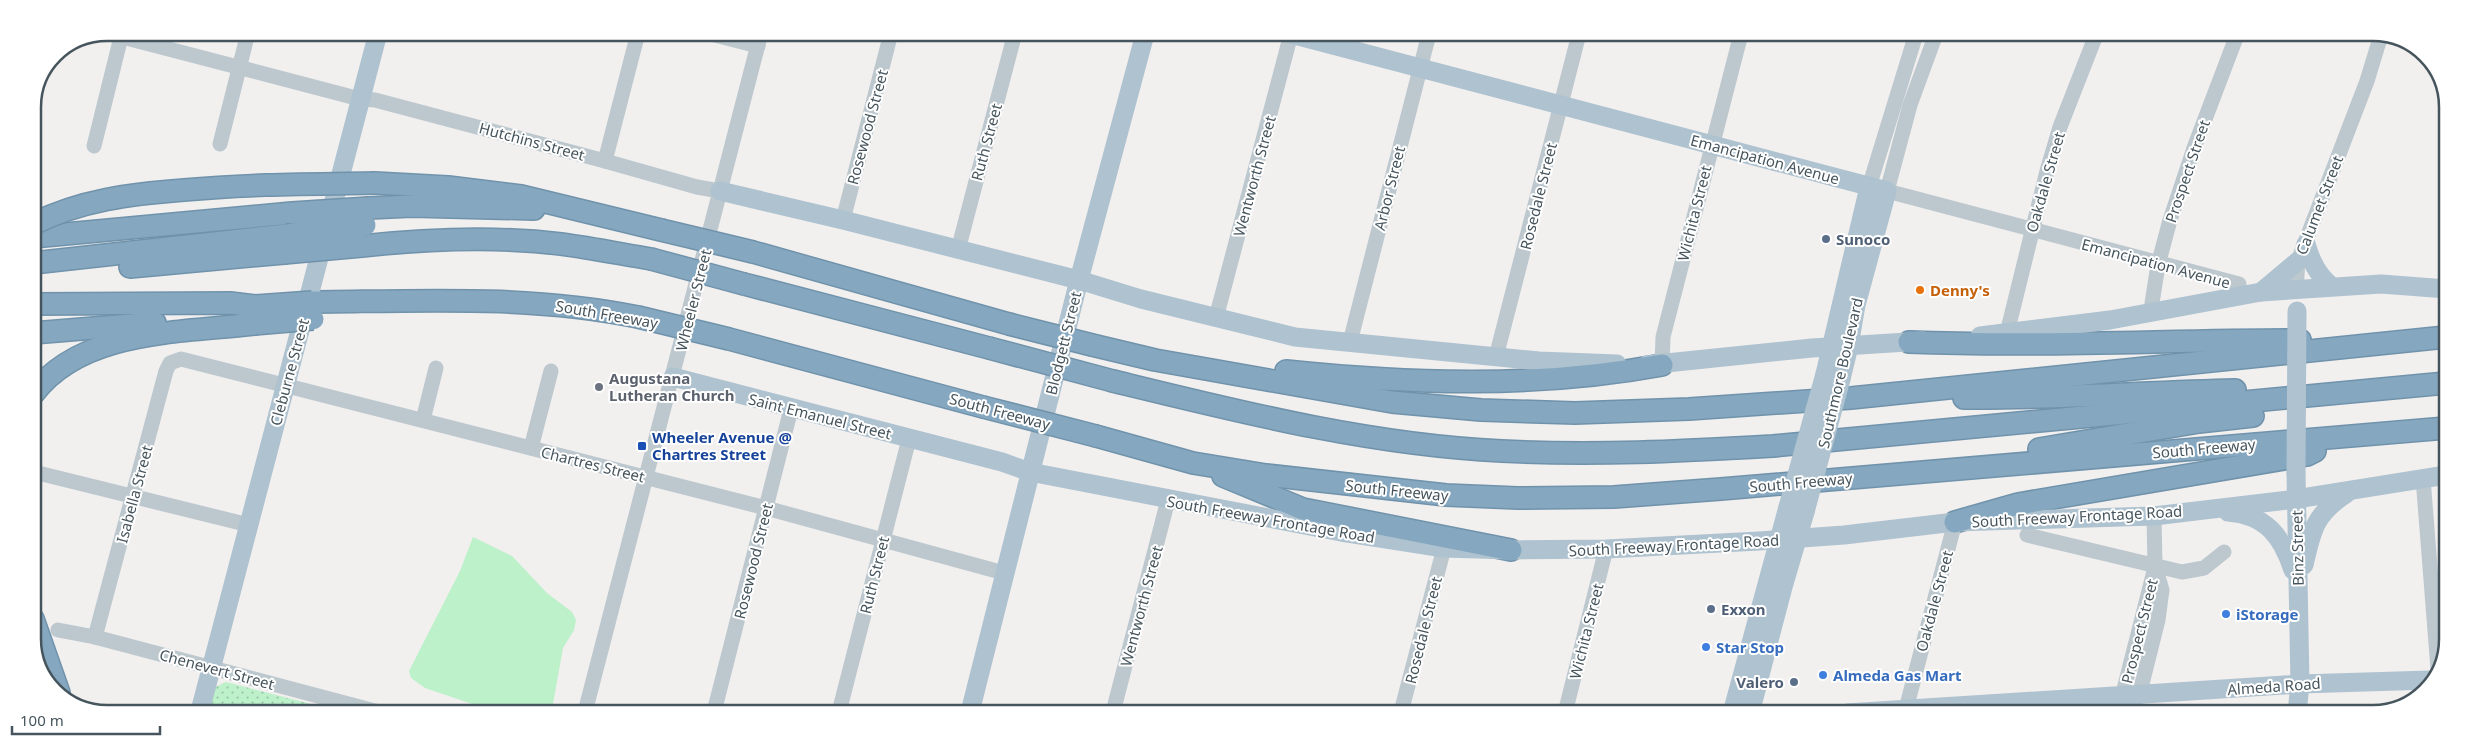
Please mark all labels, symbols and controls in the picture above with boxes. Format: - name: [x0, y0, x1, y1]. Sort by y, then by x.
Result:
- street label: Rosewood Street: [842, 67, 892, 187]
- street label: Ruth Street: [966, 101, 1006, 183]
- street label: Wentworth Street: [1228, 113, 1280, 239]
- street label: Prospect Street: [2160, 116, 2214, 225]
- street label: Hutchins Street: [477, 117, 587, 165]
- street label: Oakdale Street: [2021, 129, 2069, 235]
- street label: Emancipation Avenue: [1689, 130, 1841, 188]
- street label: Rosedale Street: [1515, 140, 1561, 252]
- street label: Arbor Street: [1369, 143, 1409, 232]
- street label: Calumet Street: [2291, 152, 2347, 257]
- street label: Wichita Street: [1672, 163, 1716, 263]
- place label: Sunoco: [1836, 229, 1890, 249]
- marker: Sunoco: [1820, 233, 1832, 245]
- street label: Emancipation Avenue: [2080, 234, 2232, 292]
- street label: Wheeler Street: [671, 246, 715, 353]
- place label: Denny's: [1930, 280, 1990, 300]
- marker: Denny's: [1914, 284, 1926, 296]
- street label: Blodgett Street: [1040, 288, 1086, 397]
- street label: South Freeway: [554, 295, 660, 333]
- street label: Southmore Boulevard: [1813, 296, 1867, 450]
- street label: Cleburne Street: [265, 316, 313, 428]
- place label: Augustana Lutheran Church: [609, 368, 734, 405]
- marker: Augustana Lutheran Church: [593, 381, 605, 393]
- street label: South Freeway: [948, 388, 1053, 434]
- street label: Saint Emanuel Street: [746, 389, 894, 444]
- place label: Wheeler Avenue @ Chartres Street: [652, 427, 792, 464]
- street label: South Freeway: [2152, 434, 2257, 462]
- marker: Wheeler Avenue @ Chartres Street: [636, 440, 648, 452]
- street label: Chartres Street: [539, 441, 647, 487]
- street label: Isabella Street: [111, 442, 157, 545]
- street label: South Freeway: [1749, 468, 1854, 496]
- street label: South Freeway: [1345, 475, 1450, 505]
- street label: South Freeway Frontage Road: [1166, 491, 1376, 547]
- street label: Rosewood Street: [729, 500, 777, 621]
- street label: South Freeway Frontage Road: [1971, 500, 2183, 532]
- street label: Binz Street: [2286, 509, 2308, 586]
- street label: South Freeway Frontage Road: [1568, 529, 1780, 561]
- street label: Ruth Street: [855, 534, 893, 616]
- street label: Wentworth Street: [1115, 543, 1167, 669]
- street label: Oakdale Street: [1911, 548, 1957, 654]
- street label: Rosedale Street: [1400, 574, 1446, 686]
- street label: Prospect Street: [2116, 576, 2162, 685]
- street label: Wichita Street: [1564, 581, 1608, 681]
- place label: Exxon: [1721, 599, 1766, 619]
- marker: Exxon: [1705, 603, 1717, 615]
- place label: iStorage: [2236, 604, 2299, 624]
- marker: iStorage: [2220, 608, 2232, 620]
- place label: Star Stop: [1716, 637, 1784, 657]
- marker: Star Stop: [1700, 641, 1712, 653]
- street label: Chenevert Street: [157, 644, 277, 694]
- place label: Almeda Gas Mart: [1833, 665, 1962, 685]
- marker: Almeda Gas Mart: [1817, 669, 1829, 681]
- place label: Valero: [1736, 672, 1784, 692]
- street label: Almeda Road: [2227, 673, 2321, 699]
- marker: Valero: [1788, 676, 1800, 688]
- scale bar: [12, 704, 160, 736]
- text: 100 m: [20, 710, 64, 730]

